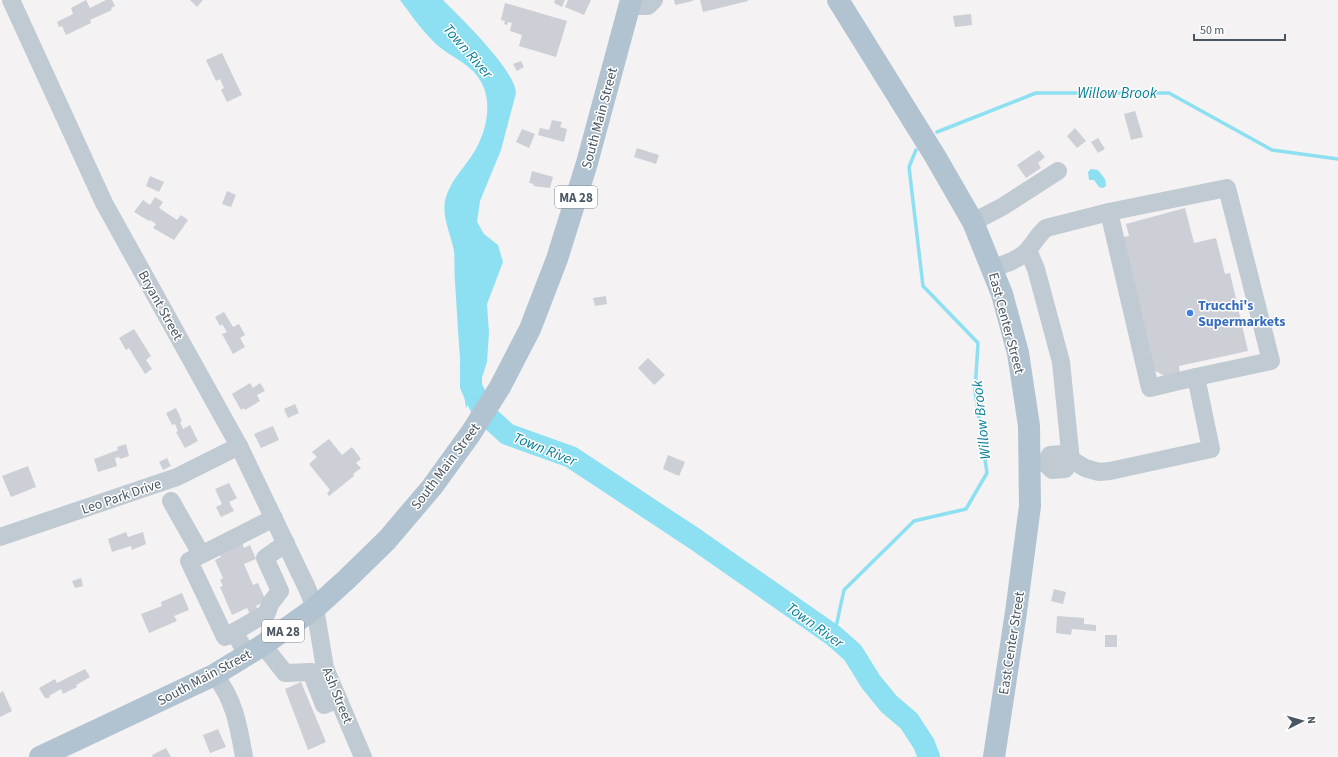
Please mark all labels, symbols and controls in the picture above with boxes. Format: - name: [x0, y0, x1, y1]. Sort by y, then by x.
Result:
- scale bar: [1194, 16, 1285, 42]
- water label: Town River: [438, 19, 498, 84]
- text: 50 m: [1200, 22, 1224, 39]
- street label: South Main Street: [577, 65, 623, 171]
- water label: Willow Brook: [1077, 83, 1158, 104]
- road number: MA 28: [555, 186, 597, 208]
- street label: Bryant Street: [133, 267, 188, 344]
- street label: East Center Street: [983, 270, 1029, 377]
- place label: Trucchi's Supermarkets: [1198, 296, 1285, 332]
- marker: Trucchi's Supermarkets: [1185, 308, 1195, 318]
- water label: Willow Brook: [967, 378, 996, 461]
- street label: South Main Street: [407, 419, 485, 514]
- water label: Town River: [510, 427, 580, 472]
- street label: Leo Park Drive: [79, 474, 164, 520]
- street label: East Center Street: [994, 590, 1030, 696]
- water label: Town River: [782, 597, 848, 654]
- road number: MA 28: [262, 620, 304, 642]
- street label: South Main Street: [154, 645, 255, 711]
- street label: Ash Street: [317, 664, 358, 727]
- north arrow: [1282, 701, 1322, 741]
- text: N: [1304, 716, 1319, 724]

